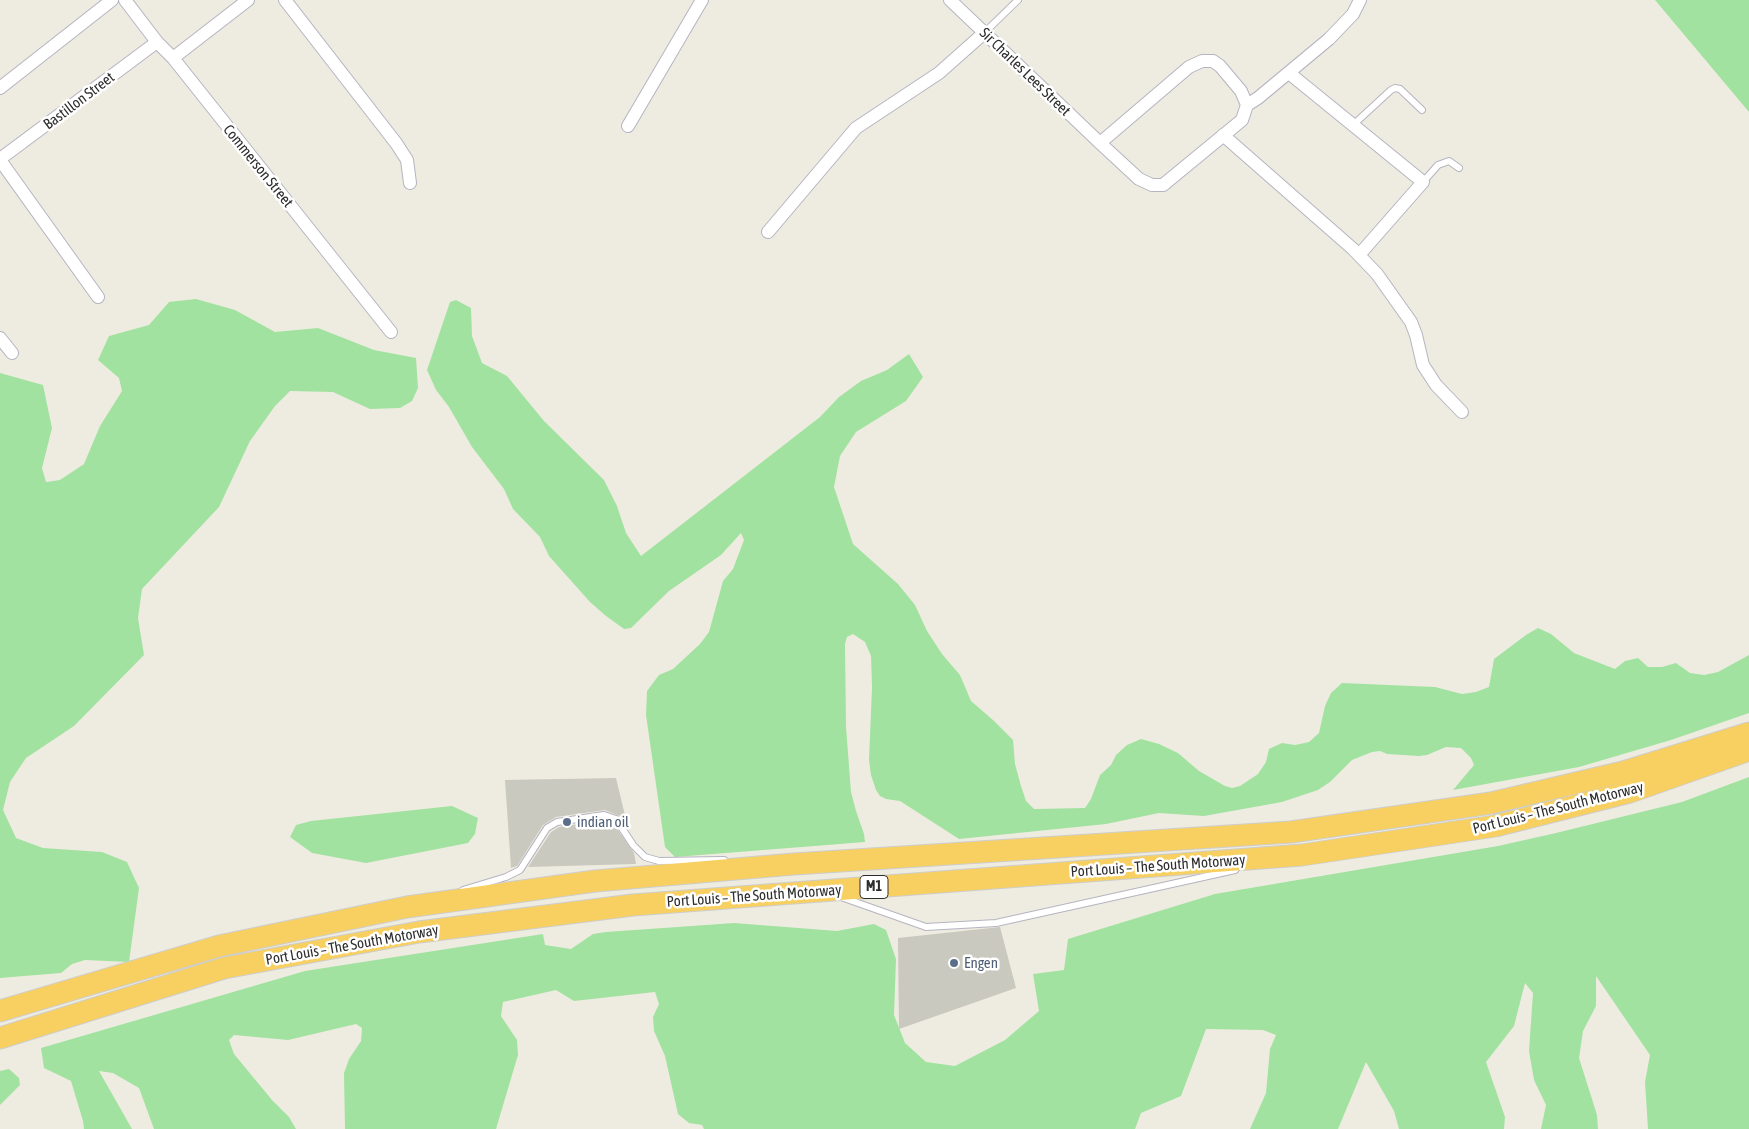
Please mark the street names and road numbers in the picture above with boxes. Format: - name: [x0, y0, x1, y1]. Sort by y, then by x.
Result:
- street label: Sir Charles Lees Street: [976, 24, 1074, 120]
- street label: Bastillon Street: [40, 68, 118, 134]
- street label: Commerson Street: [219, 121, 297, 211]
- street label: Port Louis – The South Motorway: [1471, 778, 1645, 838]
- street label: Port Louis – The South Motorway: [1070, 851, 1246, 881]
- road number: M1: [860, 876, 888, 899]
- street label: Port Louis – The South Motorway: [666, 881, 842, 911]
- street label: Port Louis – The South Motorway: [264, 921, 440, 969]

